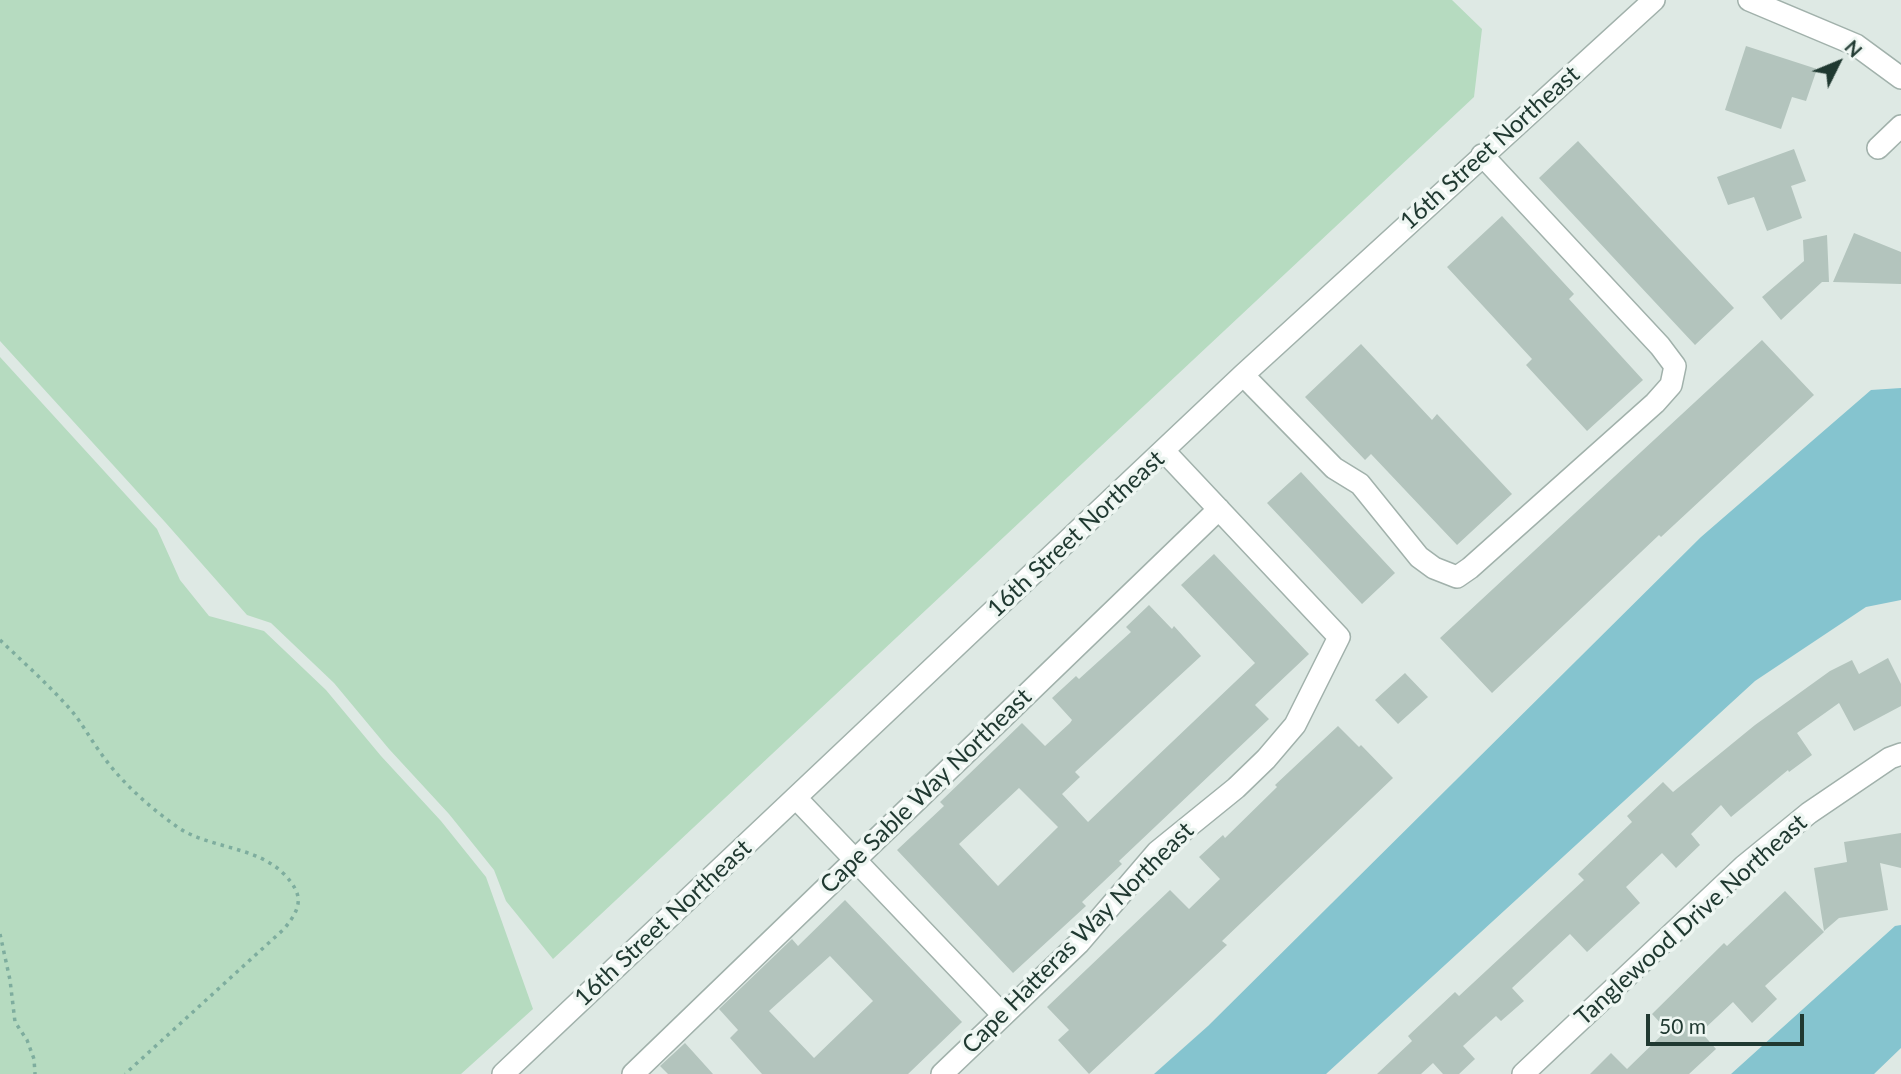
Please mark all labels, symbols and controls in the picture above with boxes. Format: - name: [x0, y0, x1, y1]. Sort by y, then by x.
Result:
- north arrow: [1803, 28, 1873, 98]
- text: N: [1840, 35, 1867, 62]
- street label: 16th Street Northeast: [1394, 60, 1586, 236]
- street label: 16th Street Northeast: [982, 445, 1170, 623]
- street label: Cape Sable Way Northeast: [814, 683, 1038, 899]
- street label: Tanglewood Drive Northeast: [1569, 808, 1813, 1032]
- street label: Cape Hatteras Way Northeast: [956, 816, 1200, 1060]
- street label: 16th Street Northeast: [569, 834, 757, 1012]
- scale bar: [1649, 1000, 1806, 1044]
- text: 50 m: [1659, 1013, 1706, 1038]

